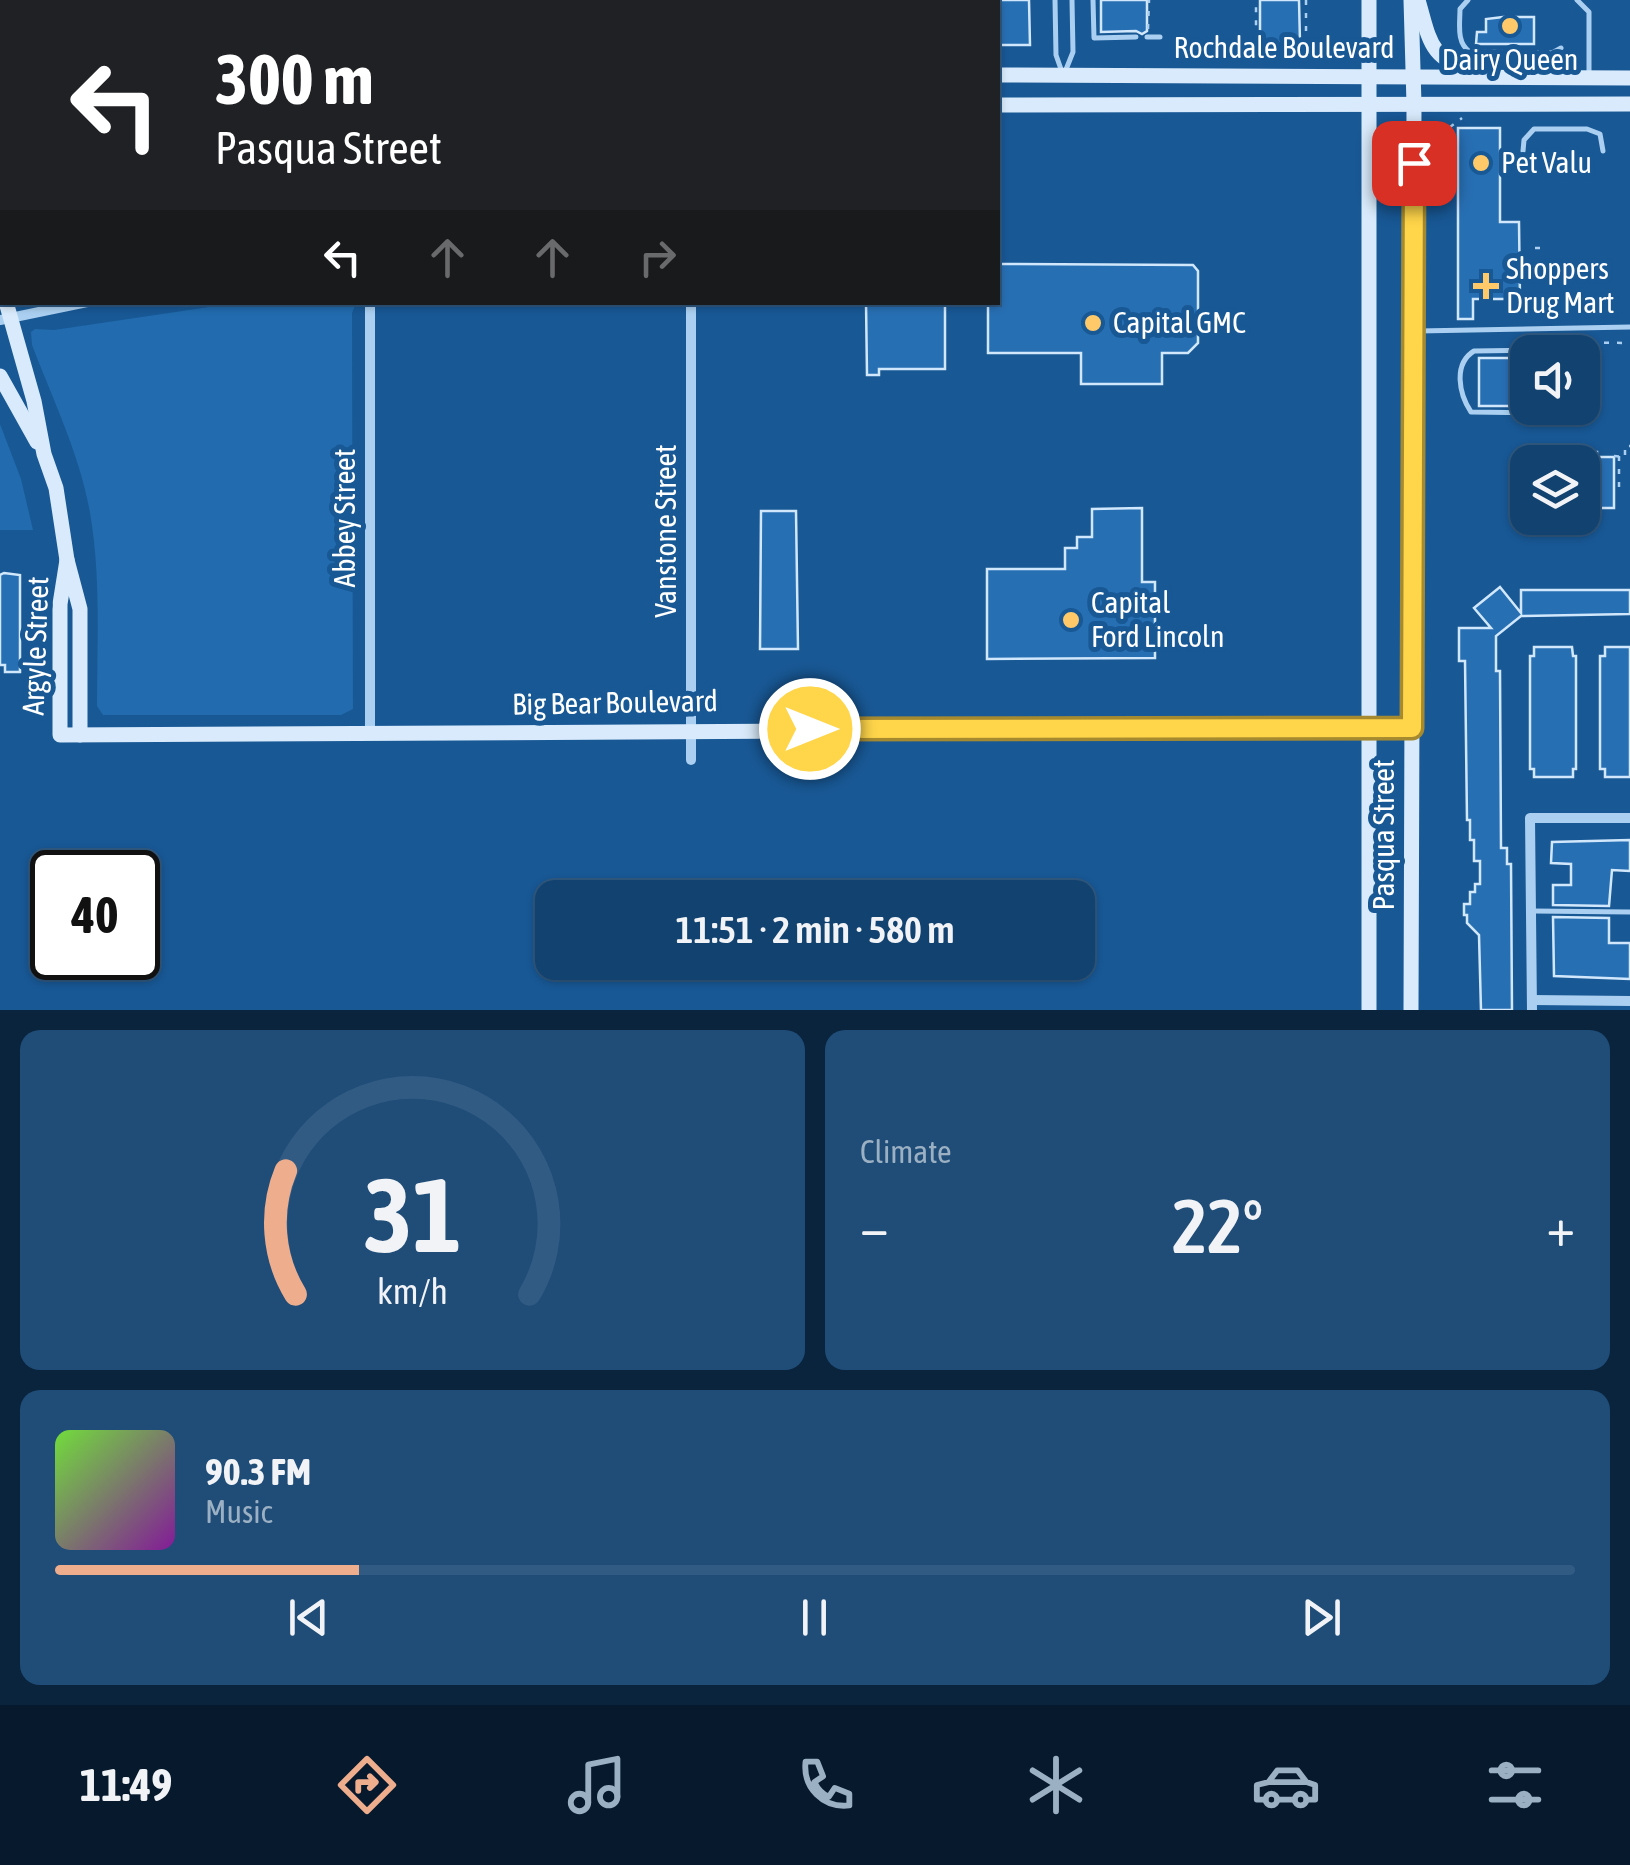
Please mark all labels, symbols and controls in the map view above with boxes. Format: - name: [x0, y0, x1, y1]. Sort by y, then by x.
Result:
- marker: Dairy Queen: [1499, 15, 1521, 37]
- street label: Rochdale Boulevard: [1173, 30, 1395, 64]
- text: 300 m: [215, 39, 374, 119]
- icon: left: [50, 40, 180, 170]
- place label: Dairy Queen: [1442, 42, 1578, 76]
- pin: [1372, 121, 1457, 206]
- text: Pasqua Street: [215, 122, 442, 174]
- icon: arrive: [1387, 136, 1442, 191]
- place label: Pet Valu: [1501, 145, 1592, 179]
- marker: Pet Valu: [1470, 152, 1492, 174]
- icon: left: [315, 230, 370, 285]
- icon: ahead: [420, 230, 475, 285]
- icon: ahead: [525, 230, 580, 285]
- icon: right: [630, 230, 685, 285]
- place label: Shoppers Drug Mart: [1506, 251, 1614, 319]
- marker: Shoppers Drug Mart: [1475, 275, 1497, 297]
- place label: Capital GMC: [1113, 305, 1246, 339]
- marker: Capital GMC: [1082, 312, 1104, 334]
- map controls: [1510, 335, 1600, 535]
- button: sound: [1510, 335, 1600, 425]
- street label: Vanstone Street: [648, 444, 682, 618]
- button: layers: [1510, 445, 1600, 535]
- street label: Abbey Street: [327, 449, 361, 587]
- street label: Argyle Street: [16, 576, 54, 716]
- place label: Capital Ford Lincoln: [1091, 585, 1225, 653]
- marker: Capital Ford Lincoln: [1060, 609, 1082, 631]
- position arrow: [758, 677, 862, 781]
- street label: Big Bear Boulevard: [512, 683, 718, 721]
- street label: Pasqua Street: [1366, 759, 1400, 911]
- speed limit sign: 40: [30, 850, 160, 980]
- text: 11:51 · 2 min · 580 m: [675, 908, 955, 951]
- text: Climate: [860, 1133, 952, 1170]
- text: 31: [364, 1155, 461, 1274]
- text: 22°: [1172, 1183, 1263, 1269]
- text: −: [860, 1195, 889, 1258]
- text: +: [1546, 1195, 1575, 1258]
- text: km/h: [377, 1271, 448, 1312]
- text: 90.3 FM: [205, 1450, 311, 1493]
- text: Music: [205, 1493, 272, 1530]
- icon: previous: [281, 1590, 336, 1645]
- icon: pause: [787, 1590, 842, 1645]
- icon: next: [1294, 1590, 1349, 1645]
- icon: directions: [332, 1750, 402, 1820]
- icon: music: [562, 1750, 632, 1820]
- icon: phone: [791, 1750, 861, 1820]
- icon: climate: [1021, 1750, 1091, 1820]
- icon: car: [1251, 1750, 1321, 1820]
- icon: filters: [1480, 1750, 1550, 1820]
- text: 11:49: [80, 1759, 172, 1811]

